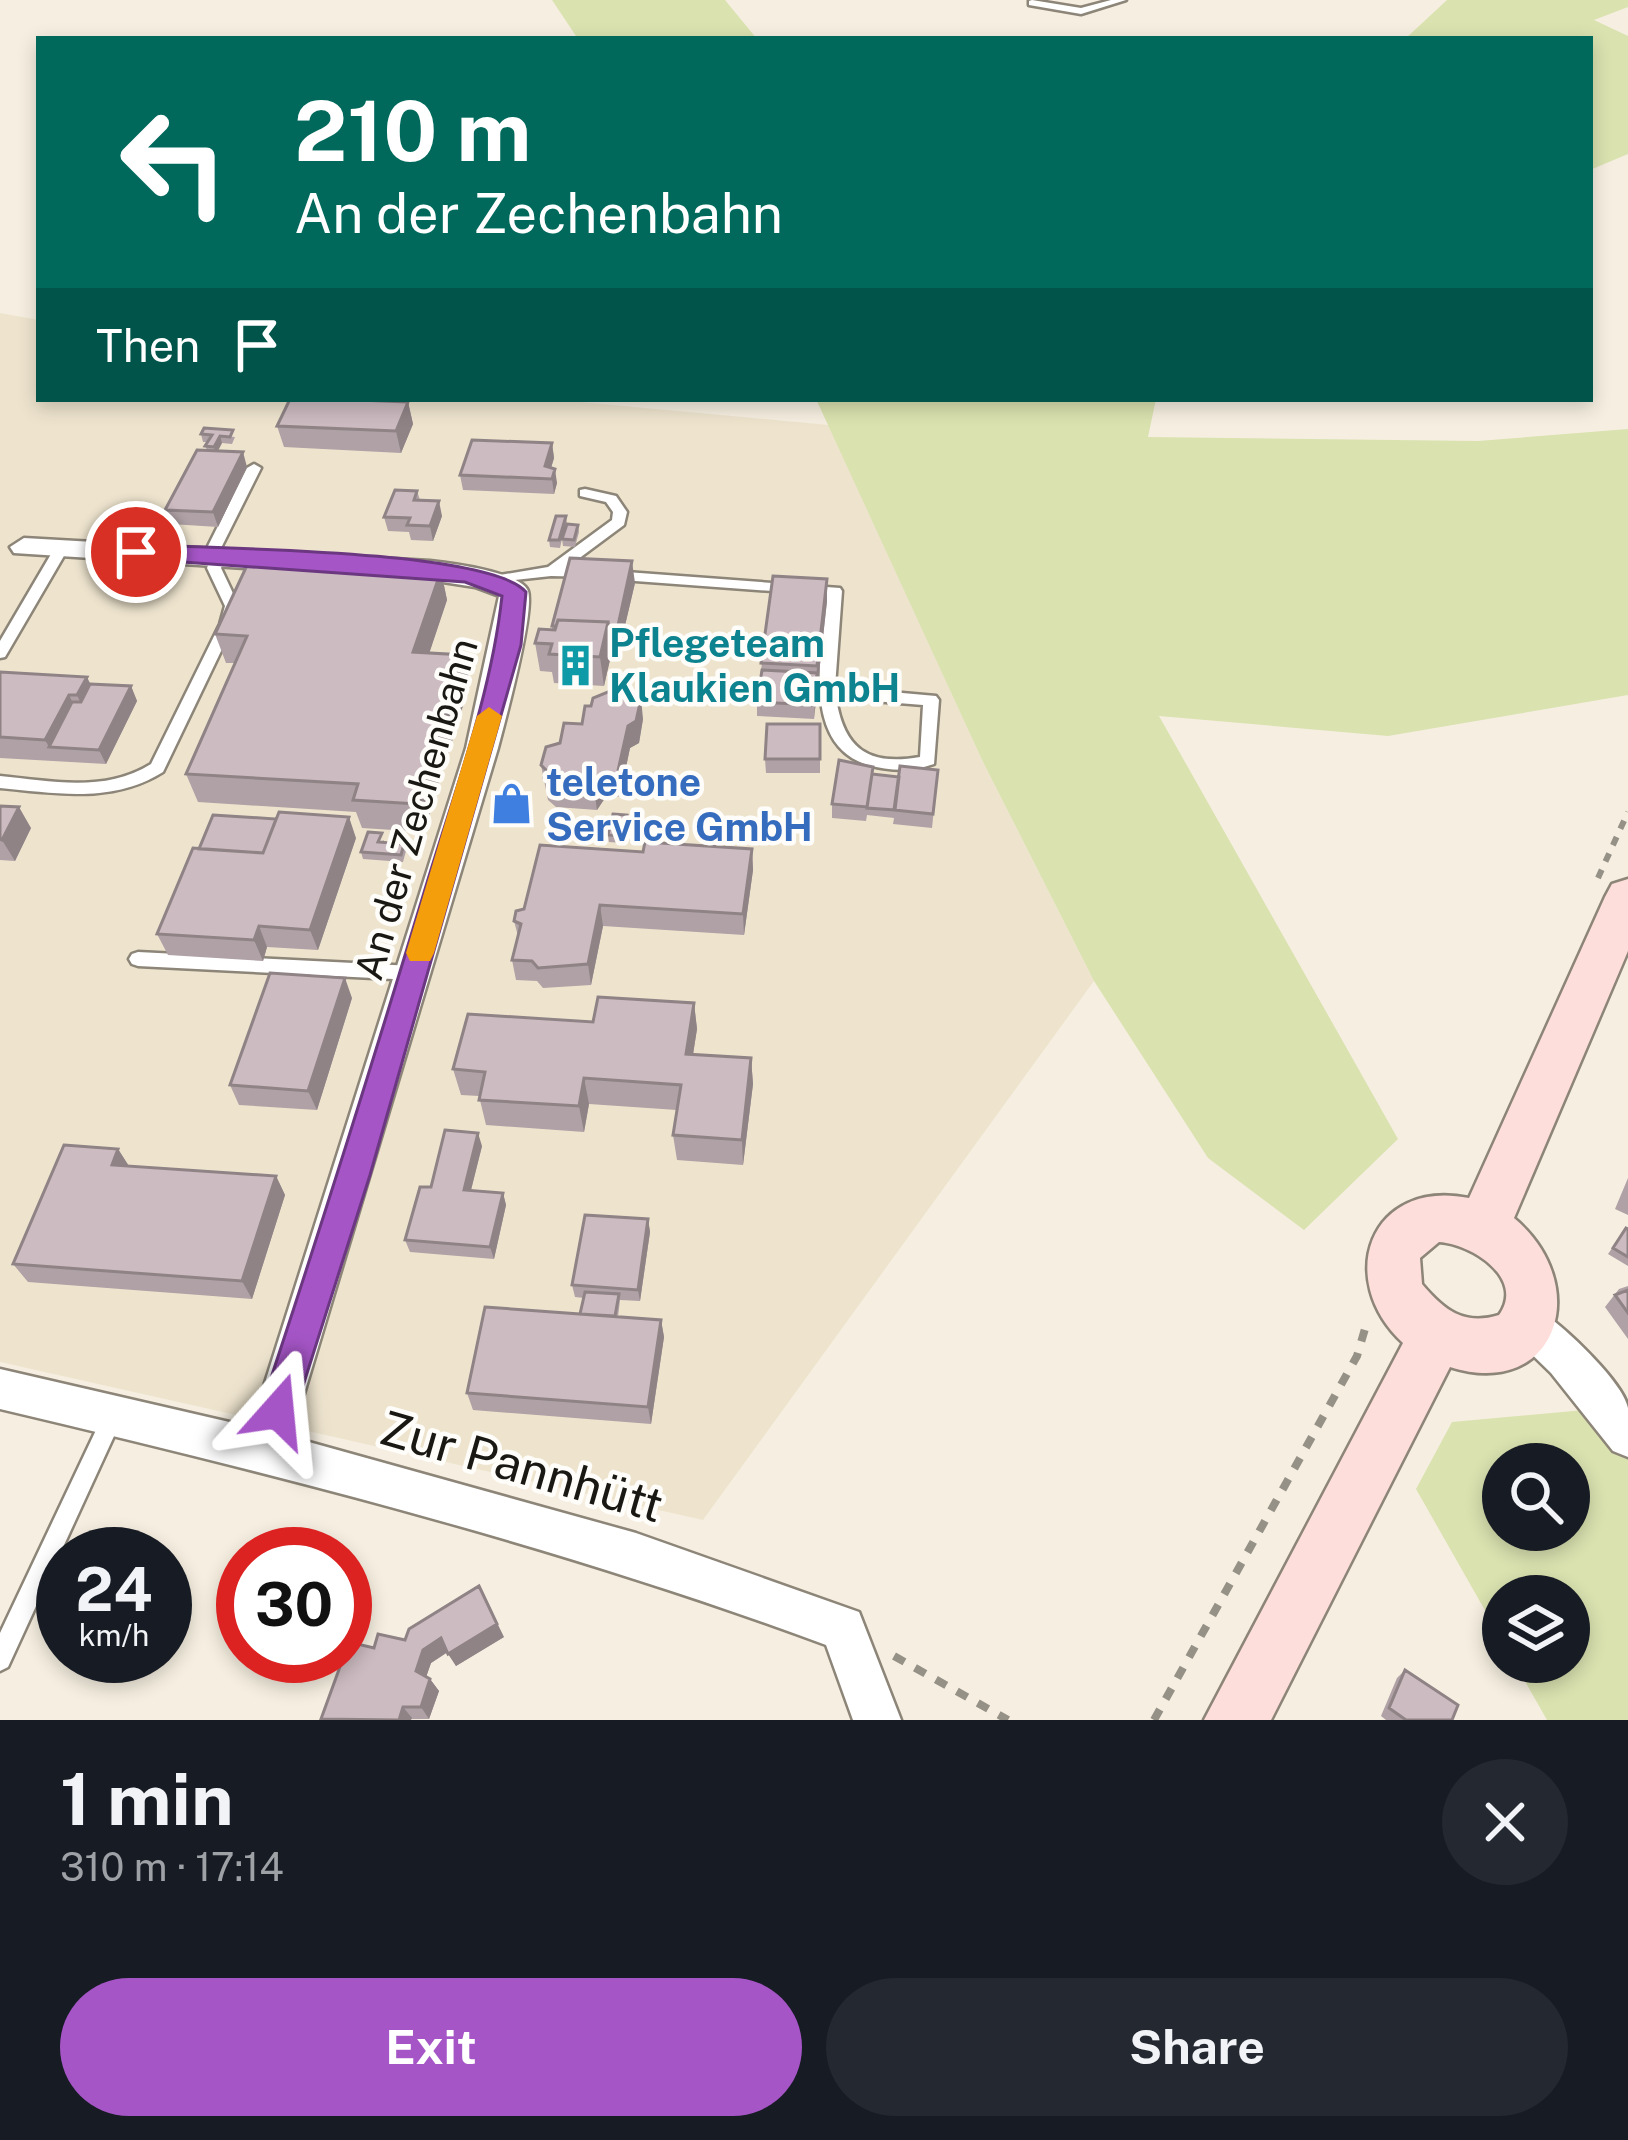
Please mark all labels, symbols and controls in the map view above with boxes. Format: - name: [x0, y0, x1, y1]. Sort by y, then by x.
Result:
- text: 210 m: [294, 81, 532, 180]
- icon: left: [96, 84, 252, 240]
- text: An der Zechenbahn: [294, 182, 783, 245]
- icon: arrive: [224, 312, 290, 378]
- text: Then: [96, 319, 200, 372]
- pin: [85, 501, 187, 603]
- icon: arrive: [103, 519, 169, 585]
- place label: Pflegeteam Klaukien GmbH: [609, 620, 900, 711]
- street label: An der Zechenbahn: [345, 633, 487, 985]
- building icon: Pflegeteam Klaukien GmbH: [552, 642, 598, 688]
- place label: teletone Service GmbH: [546, 759, 813, 850]
- shop icon: teletone Service GmbH: [489, 781, 535, 827]
- position arrow: [215, 1348, 341, 1474]
- street label: Zur Pannhütt: [374, 1398, 670, 1534]
- map controls: [1482, 1443, 1590, 1683]
- button: search: [1482, 1443, 1590, 1551]
- speed limit sign: 30: [216, 1527, 372, 1683]
- text: 24: [75, 1554, 153, 1625]
- button: layers: [1482, 1575, 1590, 1683]
- text: km/h: [79, 1617, 149, 1653]
- text: 1 min: [60, 1757, 234, 1841]
- button: close: [1442, 1759, 1568, 1885]
- text: 310 m · 17:14: [60, 1844, 284, 1890]
- button: Exit: [60, 1978, 802, 2116]
- button: Share: [826, 1978, 1568, 2116]

